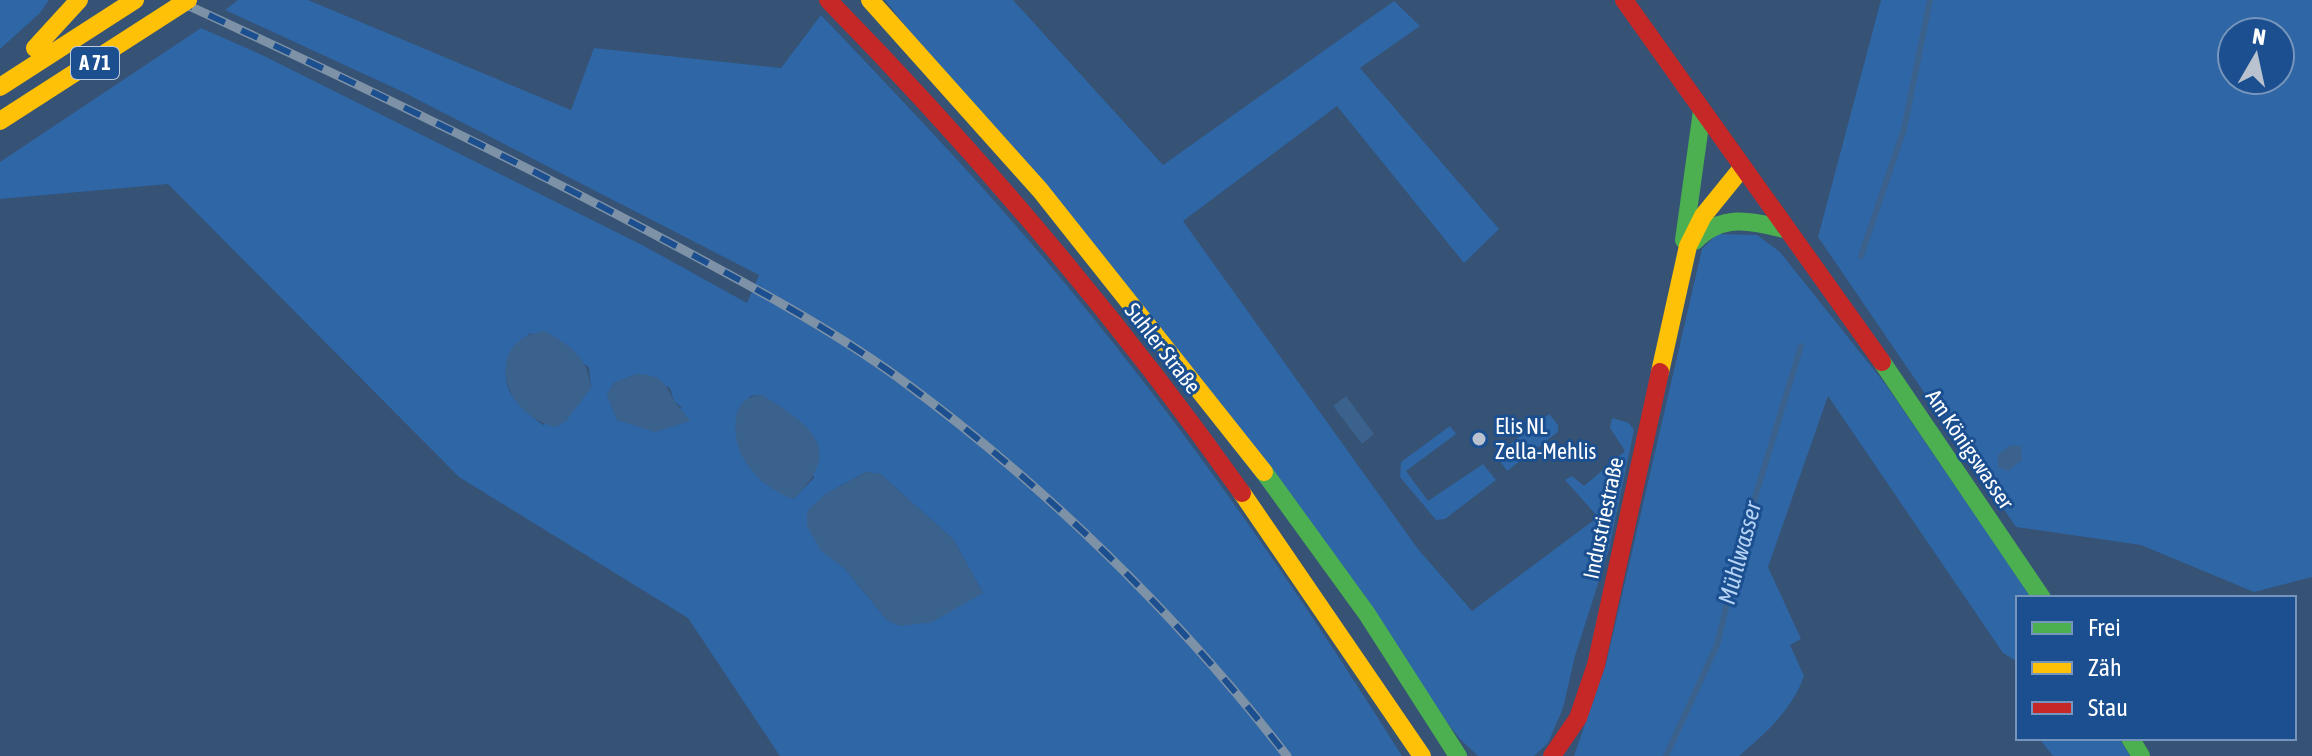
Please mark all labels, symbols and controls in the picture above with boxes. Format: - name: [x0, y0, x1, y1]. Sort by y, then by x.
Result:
- north arrow: [2216, 16, 2296, 96]
- text: N: [2251, 22, 2268, 50]
- road number: A 71: [71, 47, 119, 79]
- street label: Suhler Straße: [1120, 298, 1206, 398]
- street label: Am Königswasser: [1921, 384, 2020, 514]
- place label: Elis NL Zella-Mehlis: [1495, 413, 1597, 464]
- marker: Elis NL Zella-Mehlis: [1470, 430, 1488, 448]
- street label: Industriestraße: [1577, 455, 1629, 581]
- water label: Mühlwasser: [1713, 497, 1766, 607]
- legend: [2016, 596, 2296, 740]
- text: Frei: [2088, 614, 2121, 641]
- text: Zäh: [2088, 654, 2122, 681]
- text: Stau: [2088, 694, 2128, 721]

